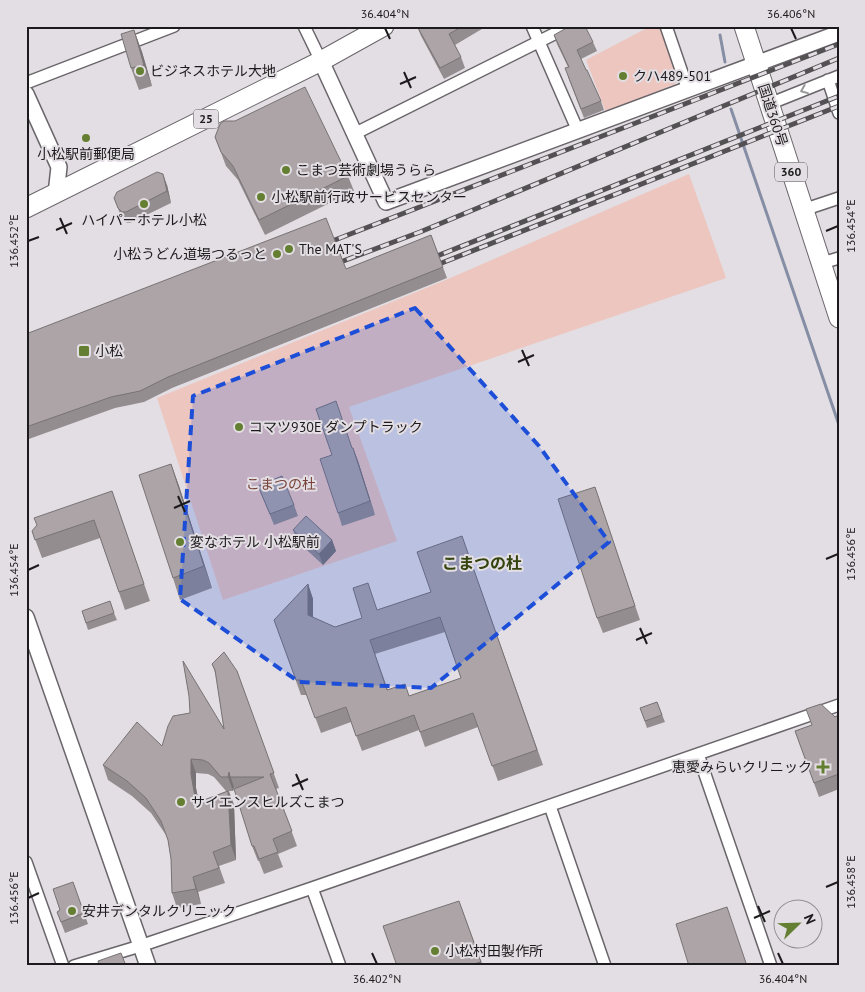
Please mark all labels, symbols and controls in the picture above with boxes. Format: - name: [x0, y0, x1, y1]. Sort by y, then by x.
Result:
- text: 36.404°N: [361, 6, 409, 21]
- text: 36.406°N: [767, 6, 815, 21]
- place label: ビジネスホテル大地: [150, 62, 276, 80]
- marker: ビジネスホテル大地: [134, 65, 146, 77]
- place label: クハ489-501: [633, 67, 711, 85]
- marker: クハ489-501: [617, 70, 629, 82]
- street label: 国道360号: [754, 81, 792, 149]
- one-way arrow: [800, 84, 809, 94]
- road number: 25: [194, 110, 218, 128]
- marker: 小松駅前郵便局: [80, 132, 92, 144]
- place label: 小松駅前郵便局: [37, 145, 135, 163]
- place label: こまつ芸術劇場うらら: [296, 161, 436, 179]
- road number: 360: [775, 162, 807, 182]
- marker: こまつ芸術劇場うらら: [280, 164, 292, 176]
- place label: 小松駅前行政サービスセンター: [271, 188, 467, 206]
- marker: 小松駅前行政サービスセンター: [255, 191, 267, 203]
- marker: ハイパーホテル小松: [138, 198, 150, 210]
- text: 136.454°E: [843, 199, 858, 253]
- place label: ハイパーホテル小松: [81, 211, 207, 229]
- text: 136.452°E: [6, 214, 21, 268]
- place label: The MAT'S: [299, 240, 362, 258]
- marker: The MAT'S: [283, 243, 295, 255]
- place label: 小松うどん道場つるっと: [113, 245, 267, 263]
- marker: 小松うどん道場つるっと: [271, 248, 283, 260]
- place label: 小松: [95, 342, 123, 360]
- marker: 小松: [77, 344, 91, 358]
- place label: コマツ930E ダンプトラック: [249, 418, 423, 436]
- marker: コマツ930E ダンプトラック: [233, 421, 245, 433]
- park label: こまつの杜: [246, 475, 316, 493]
- text: 136.456°E: [843, 527, 858, 581]
- place label: 変なホテル 小松駅前: [190, 533, 320, 551]
- marker: 変なホテル 小松駅前: [174, 536, 186, 548]
- text: 136.454°E: [6, 543, 21, 597]
- district label: こまつの杜: [442, 553, 522, 573]
- place label: 恵愛みらいクリニック: [672, 758, 812, 776]
- marker: 恵愛みらいクリニック: [816, 760, 830, 774]
- place label: サイエンスヒルズこまつ: [191, 793, 345, 811]
- marker: サイエンスヒルズこまつ: [175, 796, 187, 808]
- text: 136.458°E: [843, 855, 858, 909]
- text: 136.456°E: [6, 871, 21, 925]
- north arrow: [772, 900, 822, 950]
- place label: 安井デンタルクリニック: [82, 902, 236, 920]
- marker: 安井デンタルクリニック: [66, 905, 78, 917]
- text: N: [800, 911, 820, 927]
- place label: 小松村田製作所: [445, 942, 543, 960]
- marker: 小松村田製作所: [429, 945, 441, 957]
- text: 36.402°N: [353, 971, 401, 986]
- text: 36.404°N: [759, 971, 807, 986]

